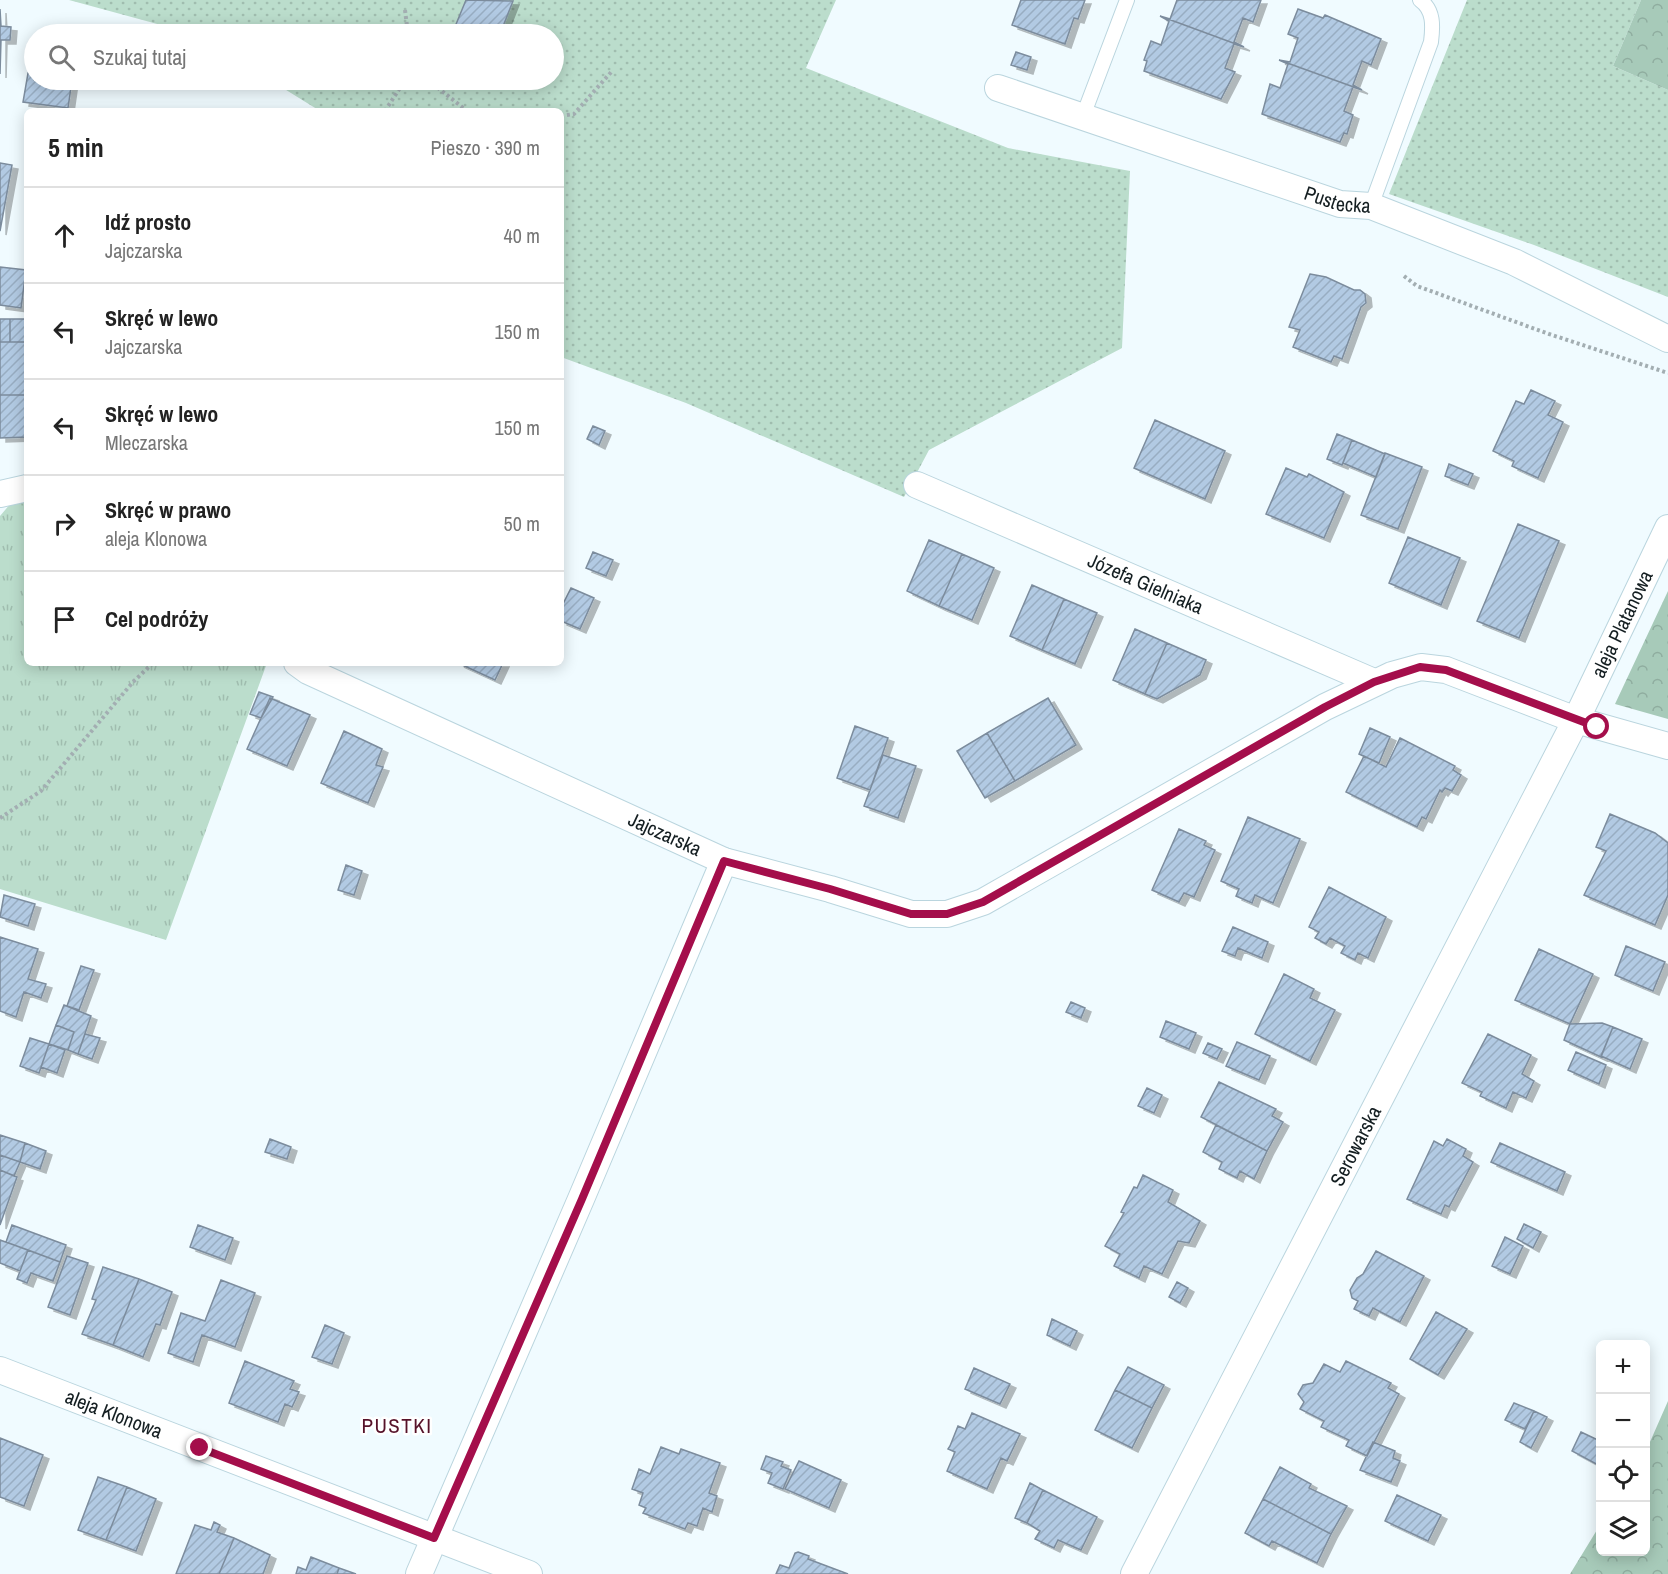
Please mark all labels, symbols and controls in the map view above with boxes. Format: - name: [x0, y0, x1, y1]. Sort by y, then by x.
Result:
- search box: [24, 24, 564, 90]
- icon: search: [45, 41, 78, 74]
- text: Szukaj tutaj: [93, 42, 186, 72]
- text: 5 min: [48, 130, 104, 165]
- text: Pieszo · 390 m: [431, 134, 540, 161]
- street label: Pustecka: [1301, 179, 1371, 219]
- text: Idź prosto: [105, 207, 191, 237]
- icon: ahead: [48, 219, 81, 252]
- text: 40 m: [504, 222, 540, 249]
- text: Jajczarska: [105, 237, 182, 264]
- text: Skręć w lewo: [105, 303, 218, 333]
- icon: left: [48, 315, 81, 348]
- text: 150 m: [494, 318, 540, 345]
- text: Jajczarska: [105, 333, 182, 360]
- text: Skręć w lewo: [105, 399, 218, 429]
- icon: left: [48, 411, 81, 444]
- text: 150 m: [494, 414, 540, 441]
- text: Mleczarska: [105, 429, 188, 456]
- text: Skręć w prawo: [105, 495, 231, 525]
- icon: right: [48, 507, 81, 540]
- text: 50 m: [504, 510, 540, 537]
- text: aleja Klonowa: [105, 525, 207, 552]
- street label: Józefa Gielniaka: [1084, 546, 1208, 620]
- street label: aleja Platanowa: [1584, 566, 1659, 682]
- icon: arrive: [48, 603, 81, 636]
- text: Cel podróży: [105, 604, 208, 634]
- route start: [1583, 713, 1609, 739]
- street label: Jajczarska: [624, 805, 706, 862]
- street label: Serowarska: [1323, 1101, 1387, 1190]
- map controls: [1596, 1340, 1650, 1556]
- button: +: [1596, 1340, 1650, 1394]
- street label: aleja Klonowa: [61, 1382, 167, 1444]
- button: −: [1596, 1394, 1650, 1448]
- district label: PUSTKI: [361, 1411, 433, 1440]
- route end: [186, 1434, 212, 1460]
- button: locate: [1596, 1448, 1650, 1502]
- button: layers: [1596, 1502, 1650, 1556]

